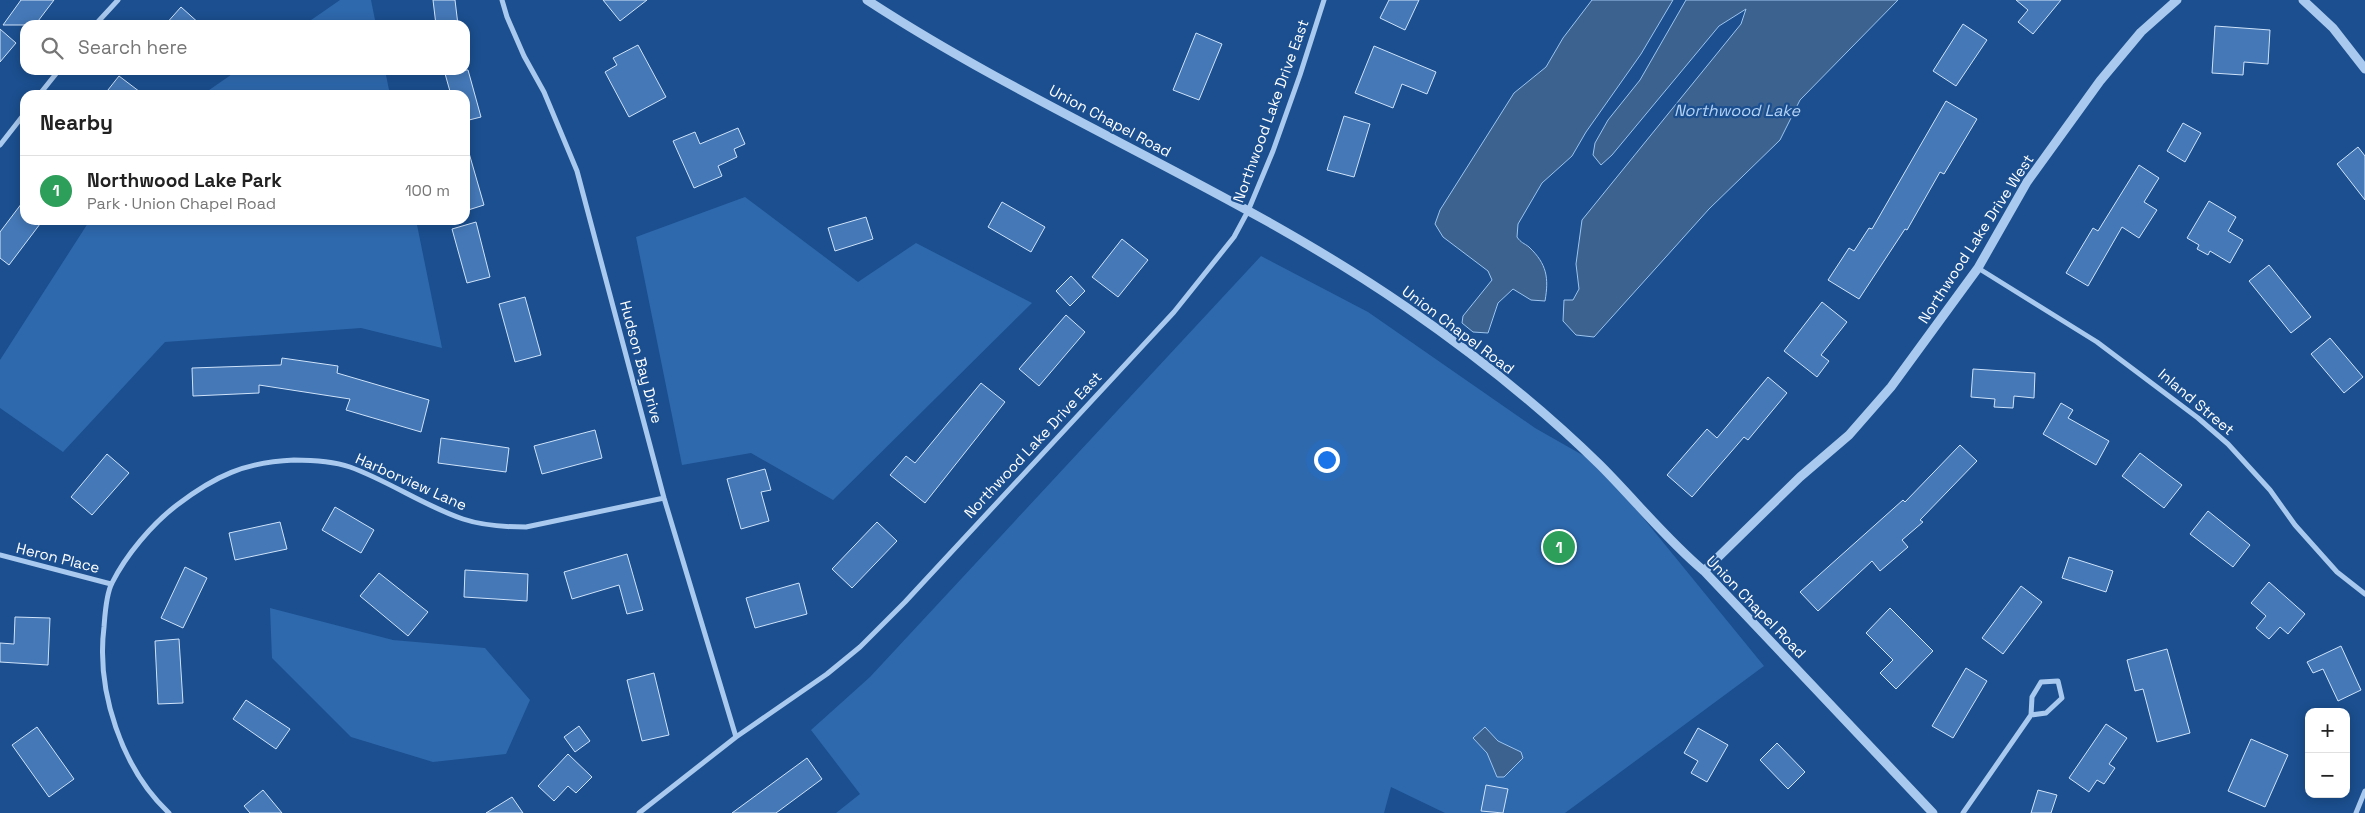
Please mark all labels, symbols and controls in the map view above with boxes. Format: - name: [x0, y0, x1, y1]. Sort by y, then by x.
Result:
- street label: Northwood Lake Drive East: [1229, 17, 1313, 205]
- search box: [20, 20, 470, 75]
- icon: search: [38, 34, 66, 62]
- text: Search here: [78, 35, 188, 60]
- street label: Union Chapel Road: [1046, 80, 1175, 161]
- water label: Northwood Lake: [1674, 100, 1801, 121]
- text: Nearby: [40, 109, 113, 136]
- street label: Northwood Lake Drive West: [1914, 150, 2038, 327]
- text: Northwood Lake Park: [87, 168, 282, 193]
- text: 1: [52, 180, 60, 201]
- text: 100 m: [405, 180, 450, 201]
- text: Park · Union Chapel Road: [87, 193, 276, 214]
- street label: Union Chapel Road: [1398, 281, 1518, 378]
- street label: Hudson Bay Drive: [616, 298, 667, 425]
- street label: Inland Street: [2154, 364, 2238, 439]
- street label: Northwood Lake Drive East: [960, 367, 1106, 522]
- your location: [1314, 447, 1340, 473]
- street label: Harborview Lane: [353, 448, 470, 515]
- pin: 1: [1543, 528, 1575, 566]
- street label: Heron Place: [14, 538, 102, 577]
- street label: Union Chapel Road: [1702, 551, 1810, 662]
- map controls: [2305, 708, 2350, 798]
- button: +: [2305, 708, 2350, 753]
- button: −: [2305, 753, 2350, 798]

